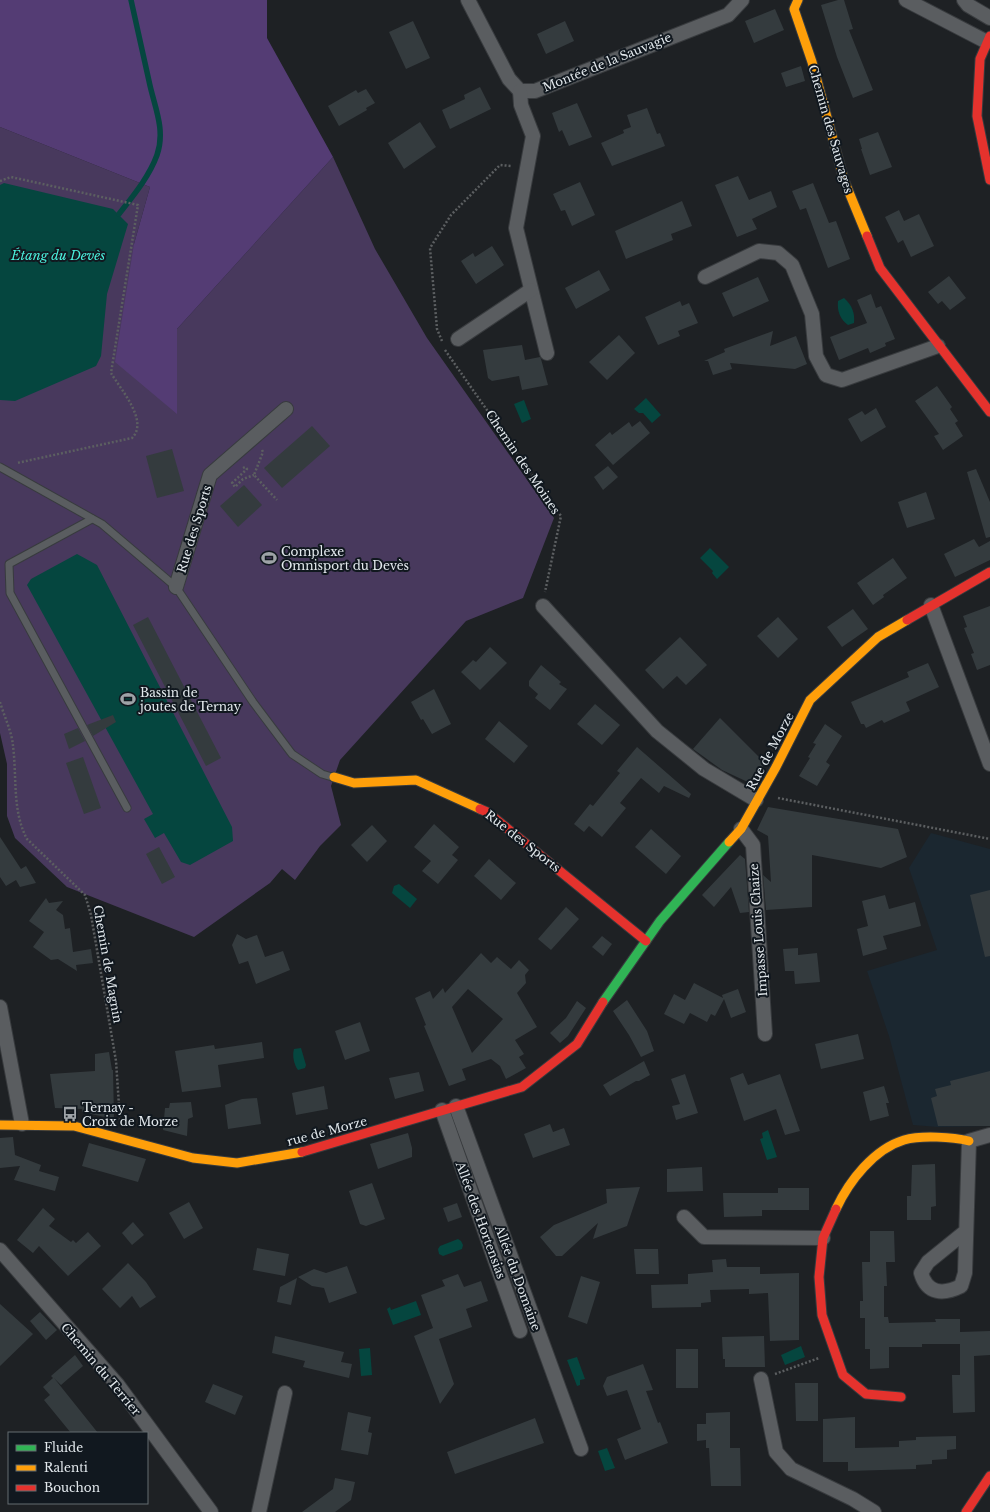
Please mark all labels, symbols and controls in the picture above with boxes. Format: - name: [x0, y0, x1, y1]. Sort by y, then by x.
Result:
- street label: Montée de la Sauvagie: [541, 29, 674, 95]
- street label: Chemin des Sauvages: [805, 63, 857, 195]
- water label: Étang du Devès: [10, 247, 105, 264]
- street label: Chemin des Moines: [483, 407, 563, 517]
- street label: Rue des Sports: [174, 483, 214, 575]
- place label: Complexe Omnisport du Devès: [281, 544, 409, 573]
- sports icon: Complexe Omnisport du Devès: [260, 549, 278, 567]
- place label: Bassin de joutes de Ternay: [138, 685, 242, 714]
- sports icon: Bassin de joutes de Ternay: [119, 690, 137, 708]
- street label: Rue de Morze: [743, 709, 797, 793]
- street label: Rue des Sports: [482, 807, 564, 875]
- street label: Impasse Louis Chaize: [746, 863, 770, 997]
- street label: Chemin de Magnin: [90, 904, 126, 1024]
- place label: Ternay - Croix de Morze: [82, 1100, 178, 1129]
- bus stop icon: Ternay - Croix de Morze: [61, 1105, 79, 1123]
- street label: rue de Morze: [285, 1113, 369, 1149]
- street label: Allée des Hortensias: [452, 1158, 509, 1281]
- street label: Allée du Domaine: [492, 1222, 544, 1333]
- street label: Chemin du Terrier: [58, 1320, 144, 1418]
- legend: [8, 1432, 148, 1504]
- text: Fluide: [44, 1440, 83, 1455]
- text: Ralenti: [44, 1460, 88, 1475]
- text: Bouchon: [44, 1480, 100, 1495]

